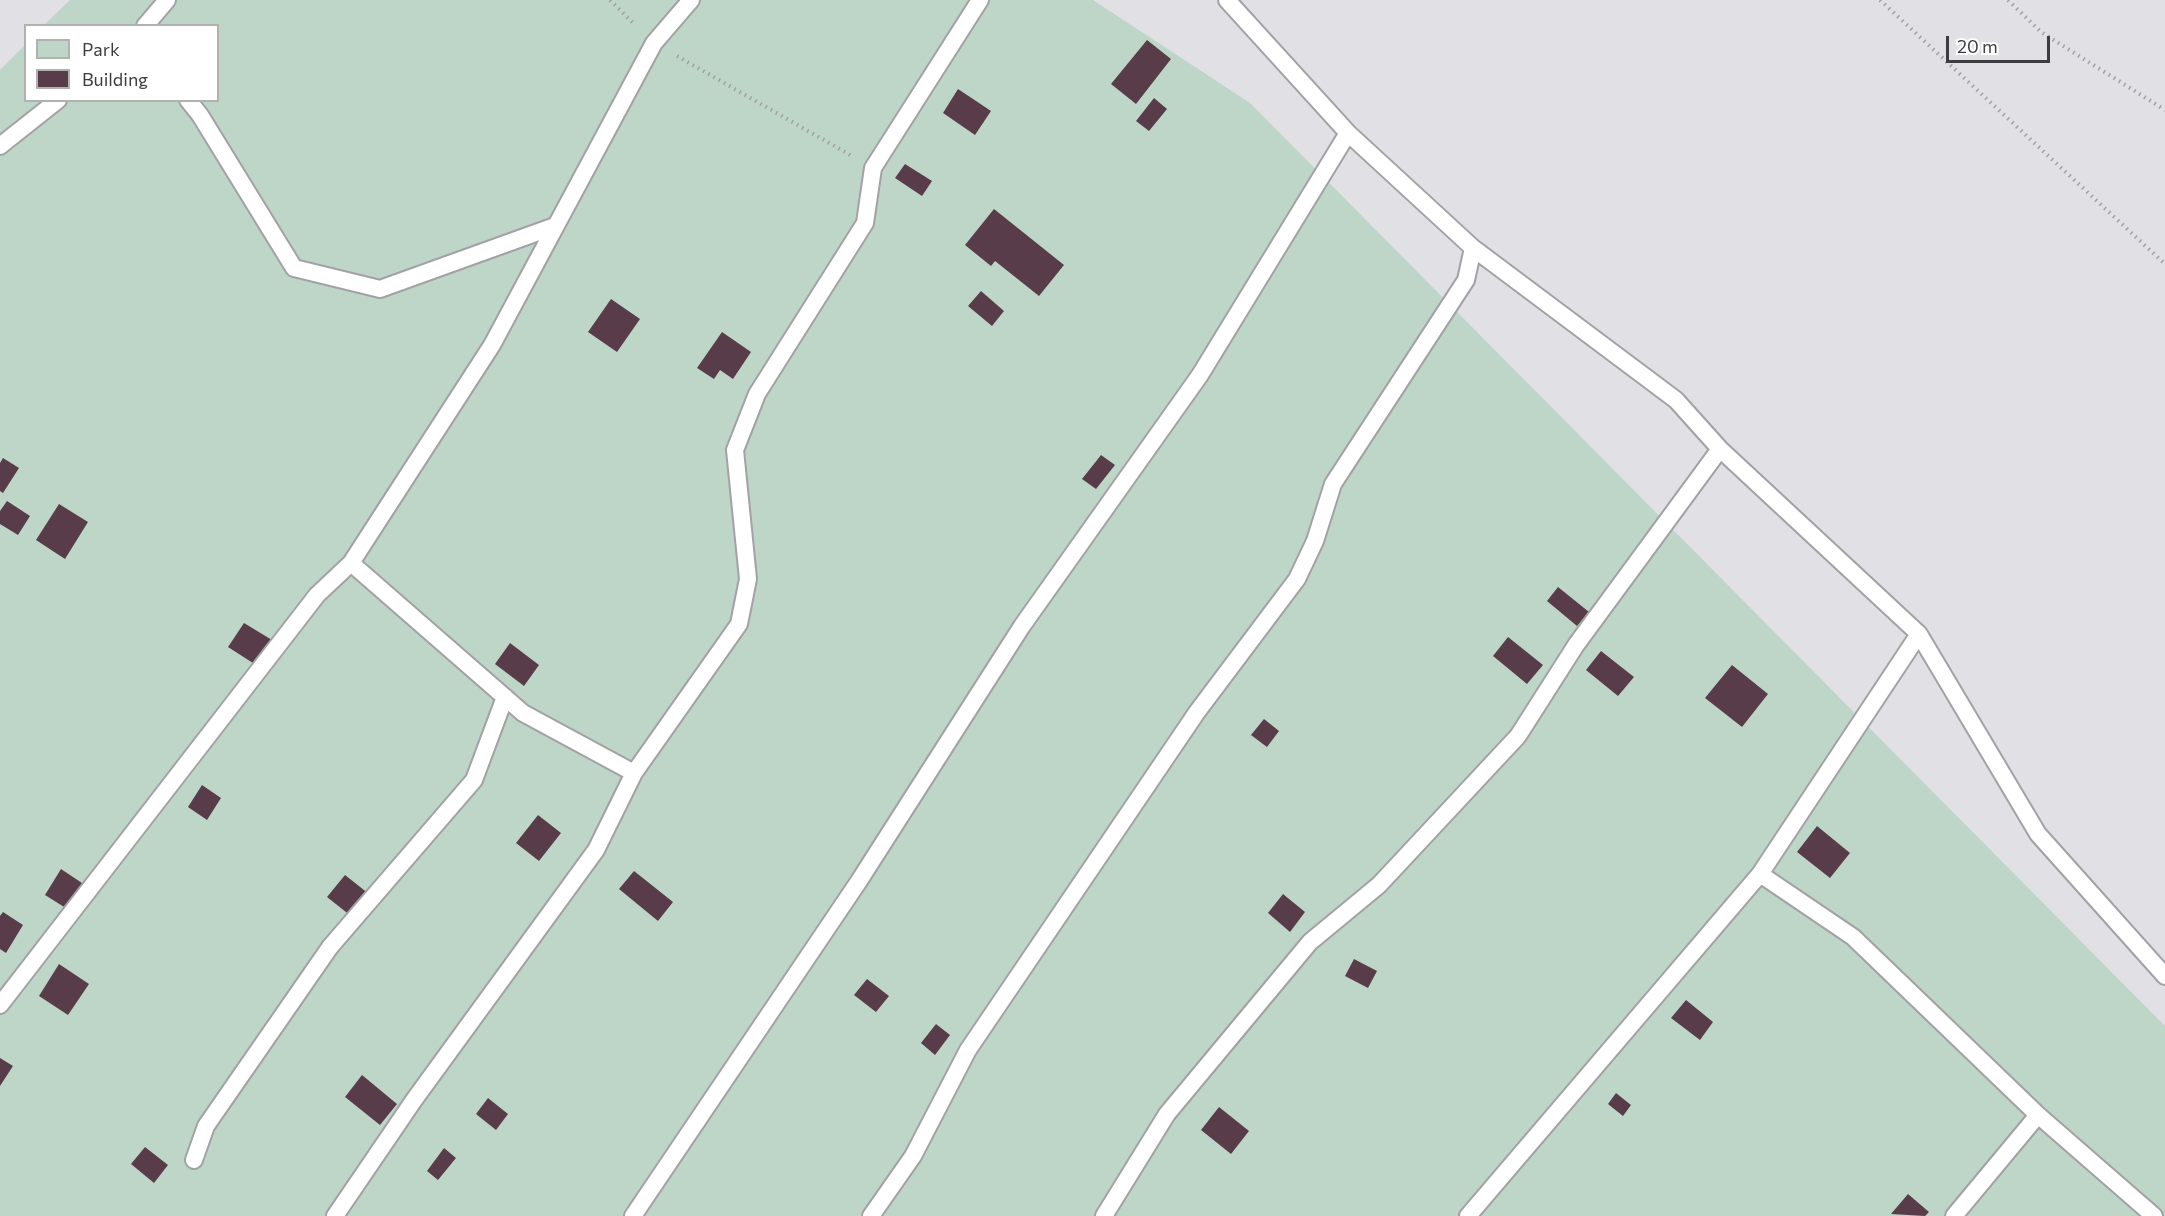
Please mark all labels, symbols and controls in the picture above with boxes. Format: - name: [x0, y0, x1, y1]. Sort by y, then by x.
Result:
- legend: [24, 24, 219, 102]
- scale bar: [1949, 24, 2052, 62]
- text: 20 m: [1957, 35, 1998, 57]
- text: Park: [82, 38, 120, 60]
- text: Building: [82, 68, 148, 90]

